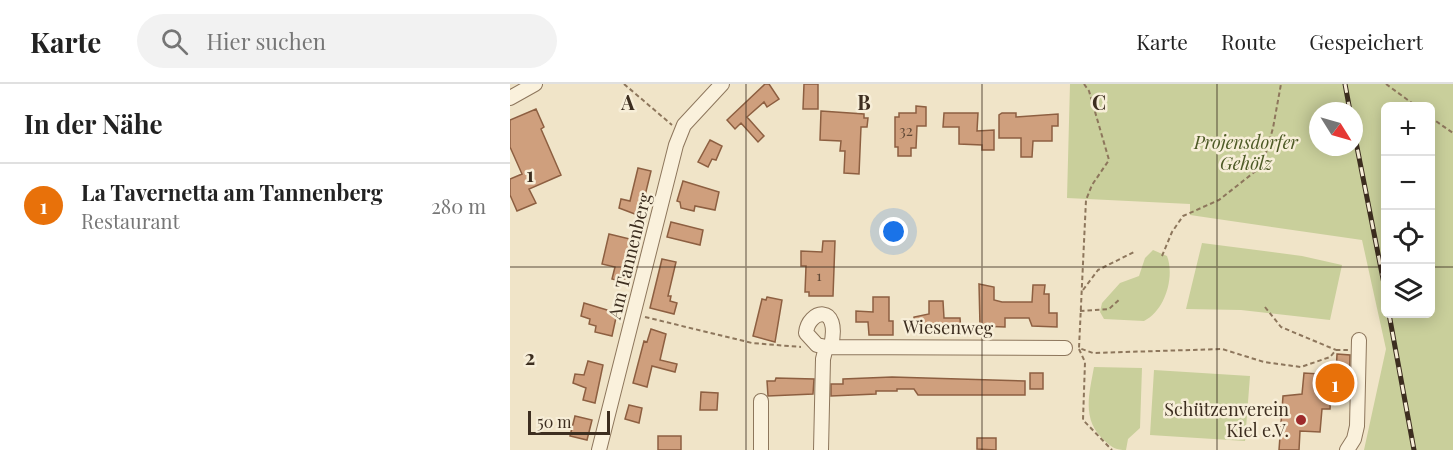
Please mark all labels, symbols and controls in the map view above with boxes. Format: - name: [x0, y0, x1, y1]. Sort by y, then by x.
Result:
- search box: [137, 14, 557, 68]
- text: Karte: [30, 23, 101, 60]
- icon: search: [158, 25, 191, 58]
- text: Hier suchen: [206, 26, 326, 56]
- text: Karte: [1136, 27, 1188, 55]
- text: Route: [1221, 27, 1276, 55]
- text: Gespeichert: [1309, 27, 1423, 55]
- text: A: [620, 88, 635, 115]
- text: B: [857, 88, 871, 115]
- text: C: [1092, 88, 1106, 115]
- north arrow: [1309, 102, 1363, 156]
- map controls: [1381, 102, 1435, 318]
- button: +: [1381, 102, 1435, 156]
- text: In der Nähe: [24, 106, 163, 141]
- house number: 32: [899, 120, 913, 140]
- park label: Projensdorfer Gehölz: [1193, 130, 1299, 175]
- button: −: [1381, 156, 1435, 210]
- text: 1: [526, 160, 534, 187]
- text: La Tavernetta am Tannenberg: [81, 177, 383, 207]
- street label: Am Tannenberg: [601, 190, 656, 322]
- text: 1: [40, 192, 47, 219]
- text: 280 m: [431, 192, 486, 219]
- text: Restaurant: [81, 207, 180, 234]
- button: locate: [1381, 210, 1435, 264]
- your location: [879, 217, 908, 246]
- button: layers: [1381, 264, 1435, 318]
- house number: 1: [816, 265, 822, 285]
- street label: Wiesenweg: [902, 314, 994, 340]
- text: 2: [525, 343, 535, 370]
- pin: 1: [1316, 360, 1354, 406]
- place label: Schützenverein Kiel e.V.: [1164, 397, 1289, 442]
- scale bar: [528, 408, 610, 436]
- text: 50 m: [537, 411, 571, 432]
- marker: Schützenverein Kiel e.V.: [1294, 413, 1308, 427]

